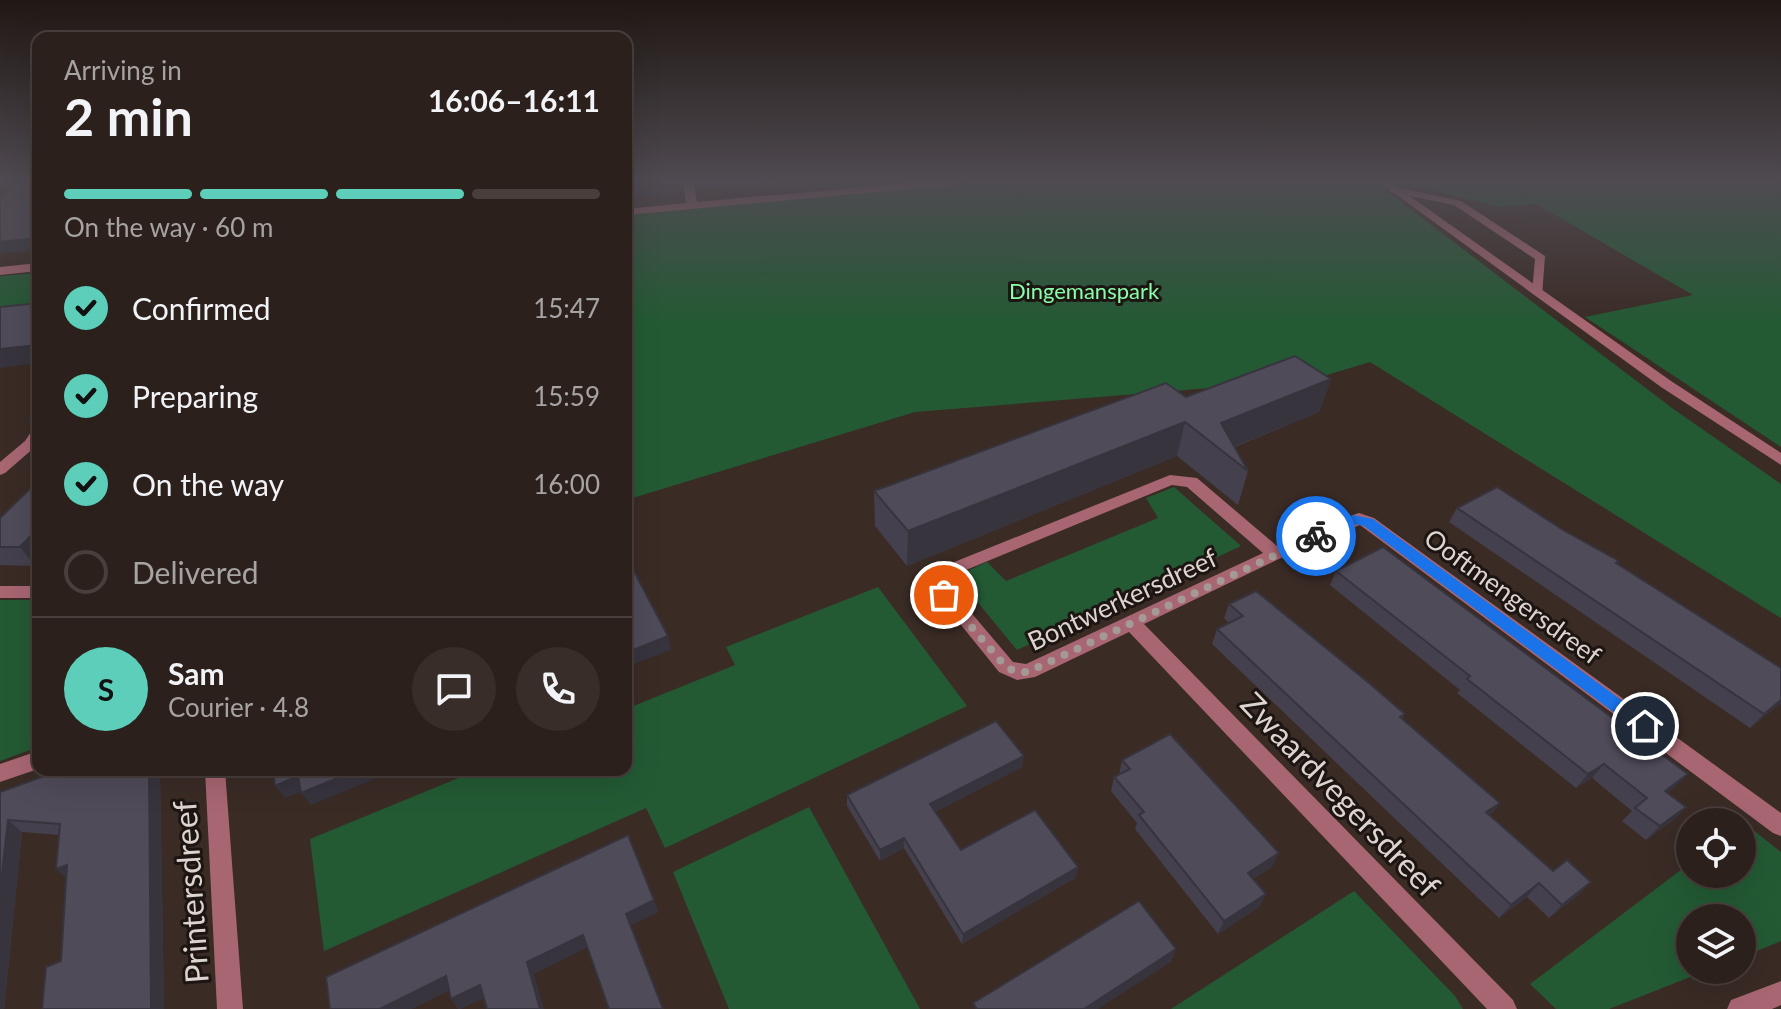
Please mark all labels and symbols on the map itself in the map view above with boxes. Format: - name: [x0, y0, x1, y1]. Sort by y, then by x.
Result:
- park label: Dingemanspark: [1009, 277, 1160, 304]
- courier: [1276, 496, 1356, 576]
- street label: Ooftmengersdreef: [1419, 521, 1607, 671]
- street label: Bontwerkersdreef: [1022, 541, 1222, 657]
- pin: [910, 561, 978, 629]
- street label: Zwaardvegersdreef: [1233, 684, 1449, 904]
- pin: [1611, 692, 1679, 760]
- street label: Printersdreef: [164, 799, 216, 985]

